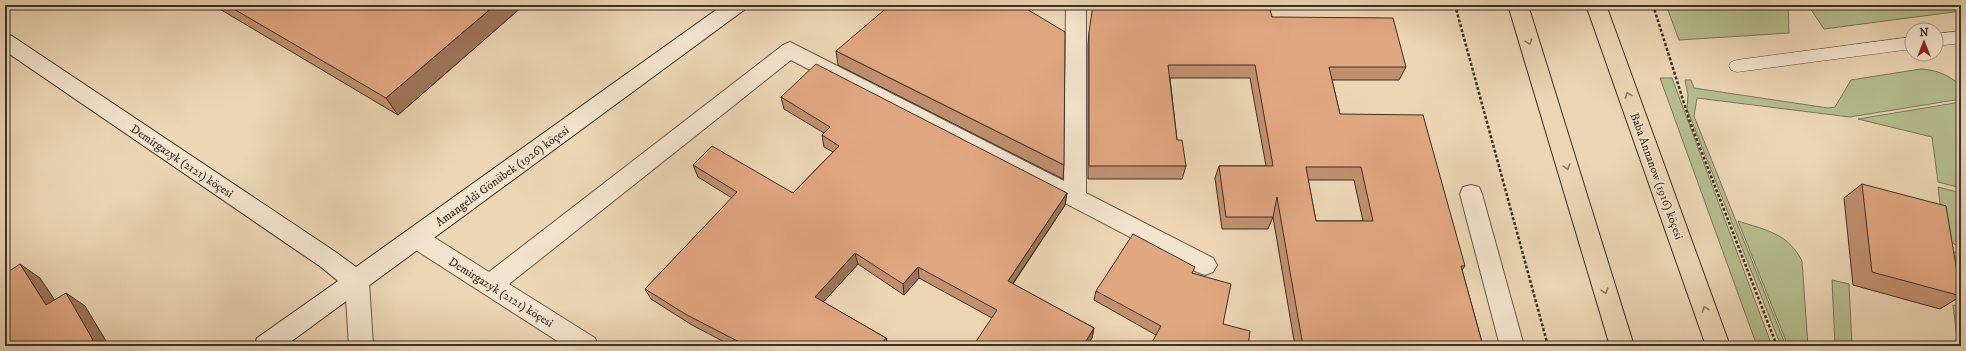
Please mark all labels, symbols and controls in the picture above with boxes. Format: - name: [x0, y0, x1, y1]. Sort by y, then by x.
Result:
- north arrow: [1904, 22, 1944, 62]
- text: N: [1919, 26, 1929, 40]
- one-way arrow: [1524, 39, 1533, 46]
- one-way arrow: [1625, 91, 1633, 98]
- street label: Baba Annanow (1916) köçesi: [1627, 111, 1686, 242]
- street label: Demirgazyk (2121) köçesi: [127, 121, 236, 201]
- street label: Amangeldi Gönübek (1926) köçesi: [433, 123, 572, 230]
- one-way arrow: [1562, 163, 1571, 170]
- street label: Demirgazyk (2121) köçesi: [446, 254, 556, 331]
- one-way arrow: [1600, 287, 1609, 294]
- one-way arrow: [1701, 306, 1709, 313]

